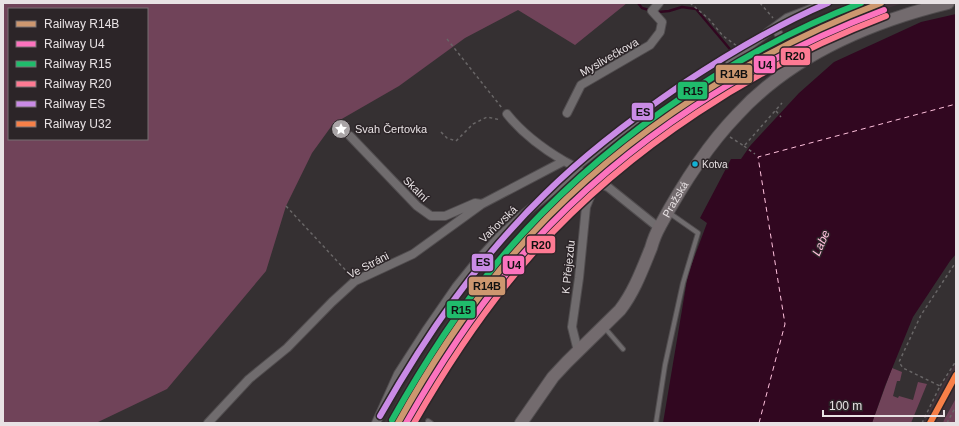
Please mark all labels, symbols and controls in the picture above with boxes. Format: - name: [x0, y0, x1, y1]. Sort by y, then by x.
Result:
- legend: [8, 8, 148, 140]
- text: Railway R14B: [44, 17, 119, 31]
- street label: Myslivečkova: [578, 35, 641, 79]
- text: Railway U4: [44, 37, 105, 51]
- line badge: R20: [780, 47, 811, 66]
- text: R20: [785, 50, 805, 62]
- line badge: U4: [753, 55, 776, 74]
- text: Railway R15: [44, 57, 112, 71]
- text: U4: [758, 59, 773, 71]
- line badge: R14B: [715, 64, 753, 84]
- text: R14B: [720, 68, 748, 80]
- text: Railway R20: [44, 77, 112, 91]
- line badge: R15: [677, 81, 708, 100]
- text: R15: [683, 85, 703, 97]
- text: Railway ES: [44, 97, 105, 111]
- line badge: ES: [631, 102, 654, 121]
- text: ES: [636, 106, 650, 118]
- text: Railway U32: [44, 117, 112, 131]
- place icon: Svah Čertovka: [330, 118, 352, 140]
- place label: Svah Čertovka: [355, 123, 428, 135]
- marker: Kotva: [690, 159, 700, 169]
- place label: Kotva: [702, 159, 728, 170]
- street label: Skalní: [401, 174, 431, 204]
- street label: Pražská: [660, 178, 691, 219]
- street label: Vaňovská: [477, 203, 520, 245]
- water label: Labe: [809, 228, 833, 258]
- line badge: R20: [526, 235, 556, 254]
- text: R20: [531, 239, 551, 251]
- street label: K Přejezdu: [559, 240, 577, 294]
- street label: Ve Stráni: [345, 250, 391, 280]
- line badge: ES: [471, 253, 494, 272]
- line badge: U4: [502, 255, 525, 275]
- text: ES: [476, 256, 490, 268]
- text: U4: [507, 259, 522, 271]
- line badge: R14B: [468, 276, 506, 296]
- text: R14B: [473, 280, 501, 292]
- line badge: R15: [446, 300, 476, 319]
- text: R15: [451, 304, 471, 316]
- scale bar: [823, 392, 944, 418]
- text: 100 m: [829, 399, 862, 413]

